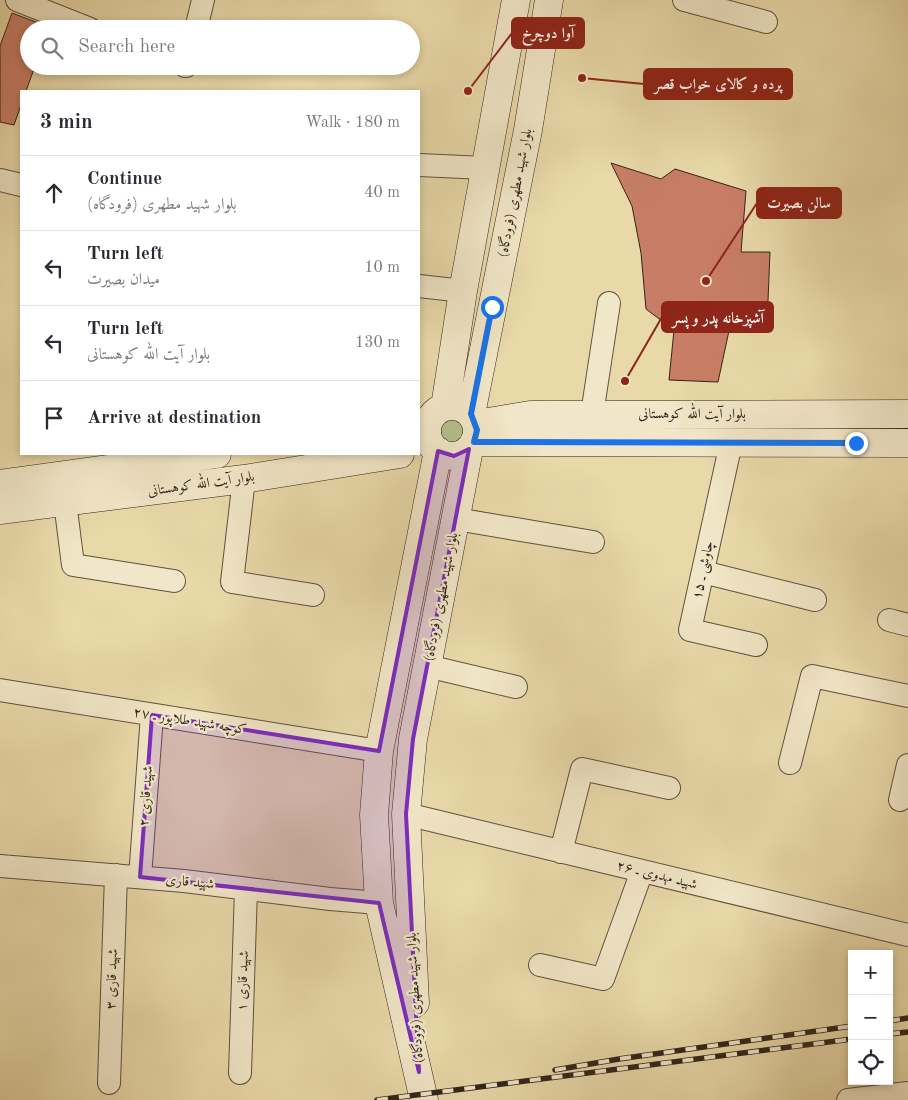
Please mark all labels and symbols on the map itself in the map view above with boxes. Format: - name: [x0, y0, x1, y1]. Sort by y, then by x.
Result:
- callout: آوا دوچرخ: [512, 18, 584, 48]
- text: آوا دوچرخ: [522, 24, 576, 47]
- callout: پرده و کالای خواب قصر: [644, 69, 792, 99]
- text: پرده و کالای خواب قصر: [652, 76, 783, 95]
- street label: بلوار شهید مطهری (فرودگاه): [494, 127, 536, 259]
- callout: سالن بصیرت: [757, 188, 841, 218]
- text: سالن بصیرت: [767, 196, 831, 214]
- route start: [481, 296, 504, 319]
- callout: آشپزخانه پدر و پسر: [662, 302, 773, 332]
- text: آشپزخانه پدر و پسر: [670, 309, 765, 329]
- street label: بلوار آیت الله کوهستانی: [638, 402, 746, 422]
- route end: [845, 432, 868, 455]
- street label: بلوار آیت الله کوهستانی: [146, 465, 256, 499]
- street label: بلوار شهید مطهری (فرودگاه): [420, 531, 462, 663]
- street label: چاوشی ـ ۱۵: [690, 540, 718, 601]
- street label: کوچه شهید طلاپور ـ ۲۷: [132, 705, 248, 740]
- street label: شهید قاری ۲: [137, 765, 157, 827]
- street label: شهید مهدوی ـ ۲۶: [615, 858, 699, 894]
- street label: شهید قاری: [165, 872, 215, 894]
- street label: بلوار شهید مطهری (فرودگاه): [403, 932, 427, 1064]
- street label: شهید قاری ۳: [104, 948, 122, 1010]
- street label: شهید قاری ۱: [235, 950, 253, 1012]

